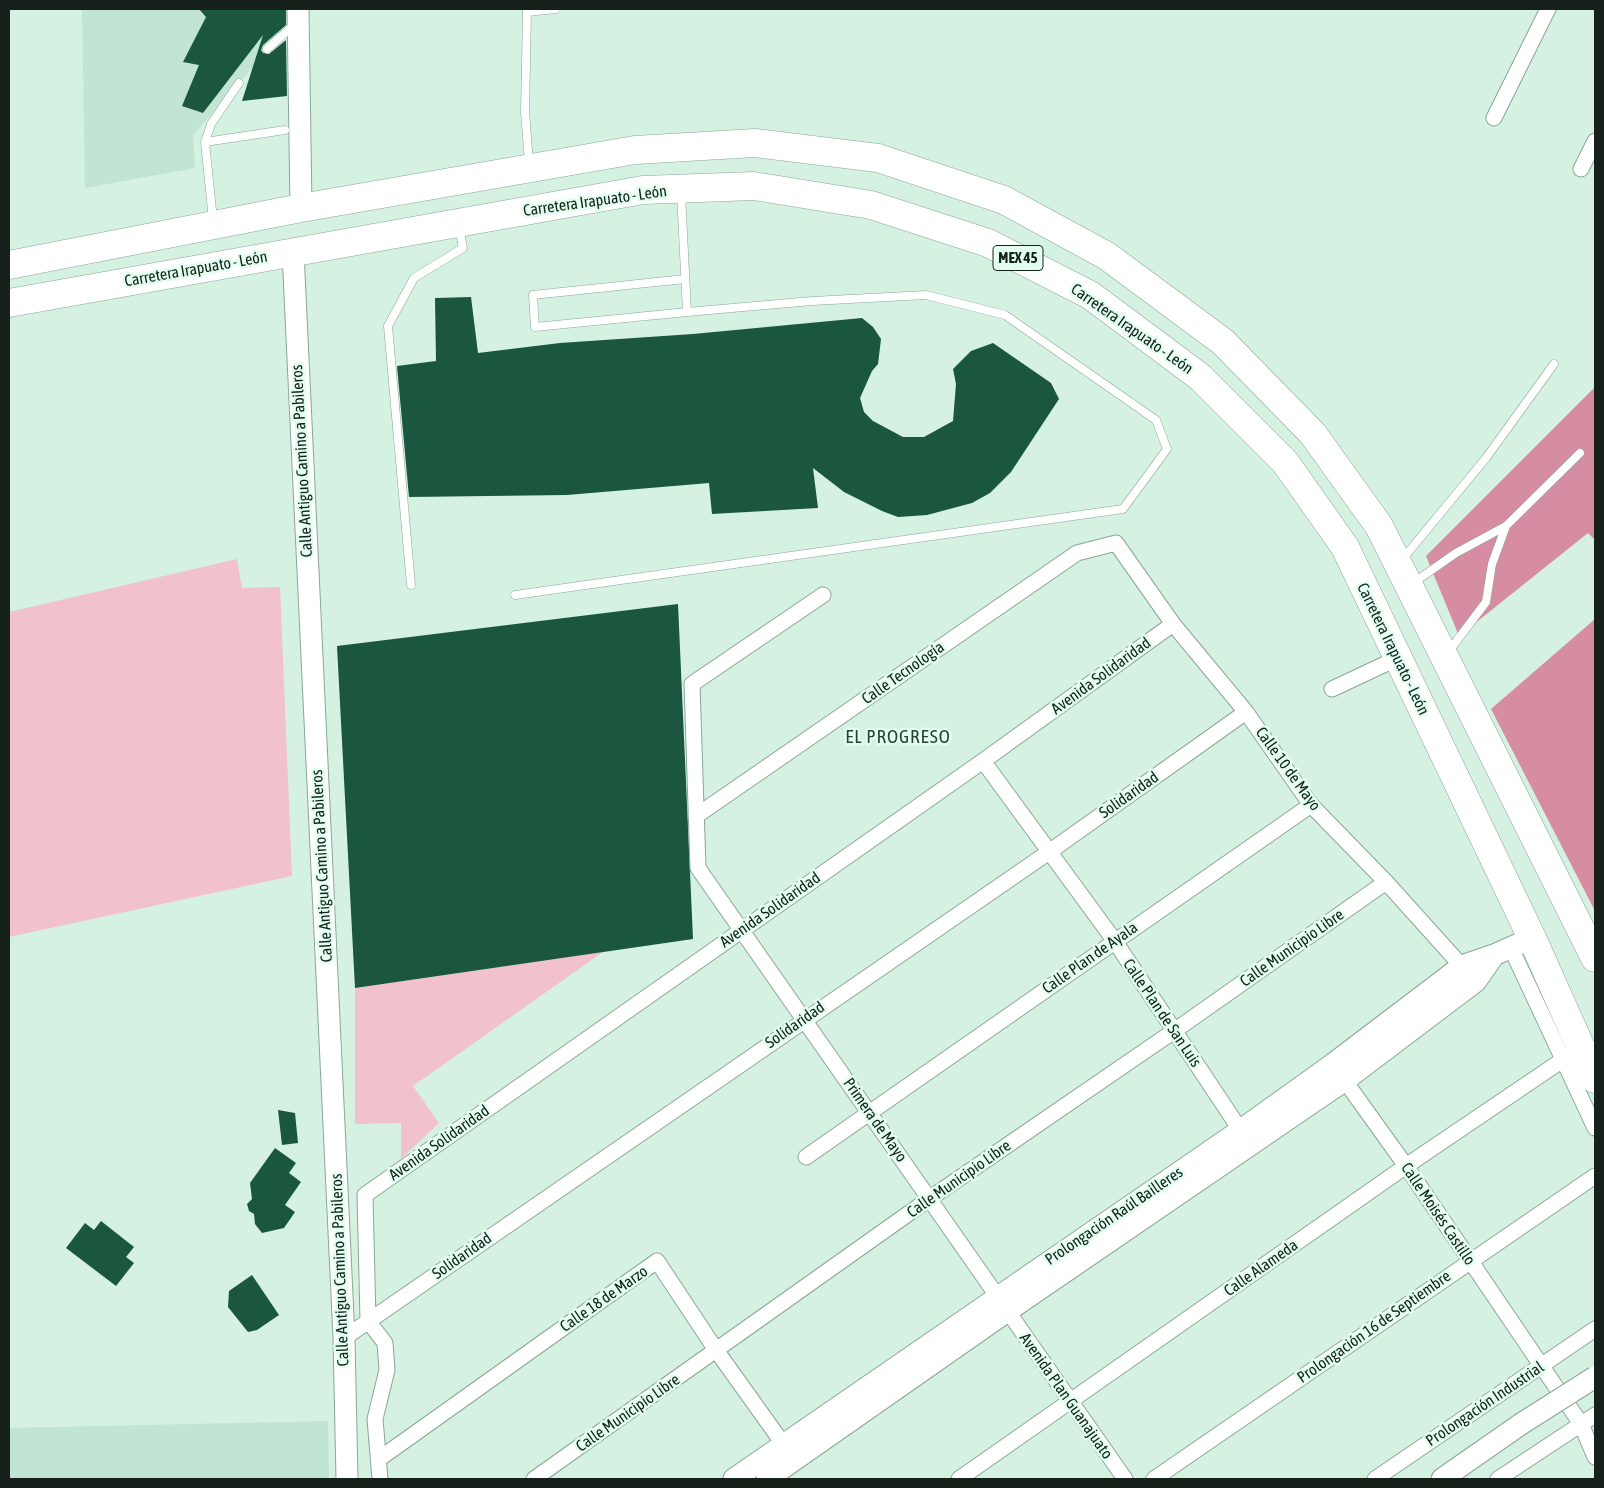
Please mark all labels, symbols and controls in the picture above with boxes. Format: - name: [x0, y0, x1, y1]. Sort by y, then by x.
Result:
- street label: Carretera Irapuato - León: [522, 181, 668, 221]
- road number: MEX 45: [993, 246, 1043, 270]
- street label: Carretera Irapuato - León: [123, 247, 269, 291]
- street label: Carretera Irapuato - León: [1067, 280, 1197, 378]
- street label: Calle Antiguo Camino a Pabileros: [287, 364, 317, 558]
- street label: Carretera Irapuato - León: [1353, 580, 1433, 718]
- street label: Avenida Solidaridad: [1047, 633, 1155, 719]
- street label: Calle Tecnología: [858, 637, 948, 709]
- street label: Calle 10 de Mayo: [1251, 723, 1325, 815]
- district label: EL PROGRESO: [844, 726, 952, 748]
- street label: Solidaridad: [1096, 768, 1162, 822]
- street label: Calle Antiguo Camino a Pabileros: [307, 769, 337, 963]
- street label: Avenida Solidaridad: [716, 868, 824, 952]
- street label: Calle Municipio Libre: [1236, 905, 1348, 991]
- street label: Calle Plan de Ayala: [1038, 918, 1142, 998]
- street label: Calle Plan de San Luis: [1119, 955, 1205, 1071]
- street label: Solidaridad: [762, 998, 828, 1052]
- street label: Primera de Mayo: [839, 1074, 911, 1166]
- street label: Avenida Solidaridad: [385, 1101, 493, 1185]
- street label: Calle Municipio Libre: [903, 1136, 1015, 1222]
- street label: Calle Moisés Castillo: [1397, 1159, 1479, 1269]
- street label: Prolongación Raúl Bailleres: [1041, 1163, 1187, 1269]
- street label: Calle Antiguo Camino a Pabileros: [327, 1173, 353, 1367]
- street label: Solidaridad: [429, 1229, 495, 1283]
- street label: Calle Alameda: [1220, 1236, 1302, 1300]
- street label: Calle 18 de Marzo: [556, 1262, 652, 1336]
- street label: Prolongación 16 de Septiembre: [1294, 1267, 1454, 1387]
- street label: Avenida Plan Guanajuato: [1015, 1329, 1117, 1463]
- street label: Prolongación Industrial: [1422, 1357, 1548, 1451]
- street label: Calle Municipio Libre: [572, 1370, 684, 1456]

